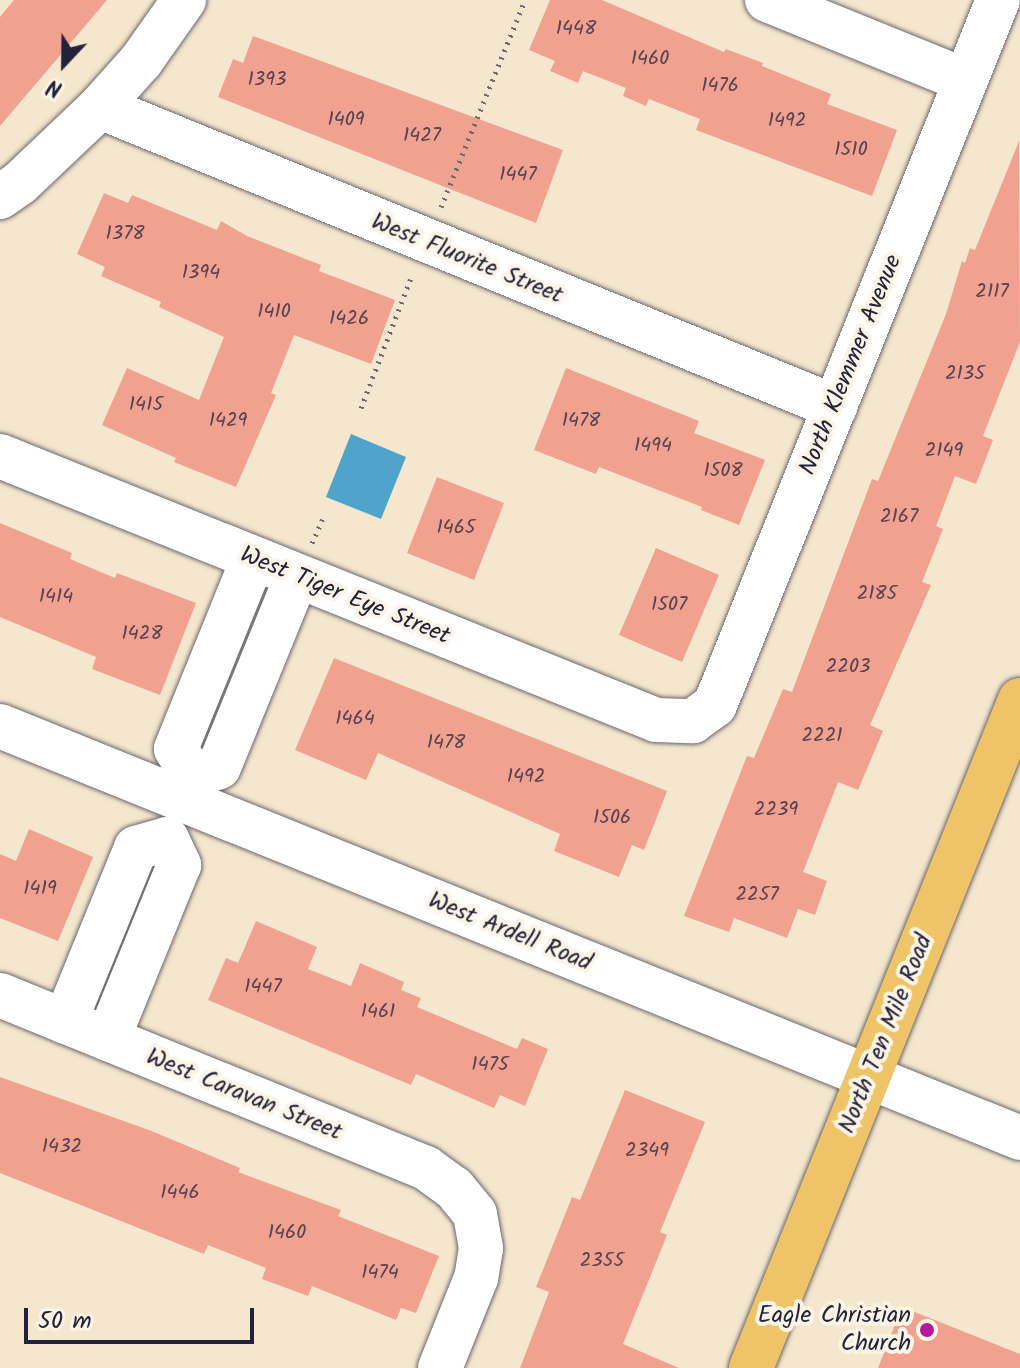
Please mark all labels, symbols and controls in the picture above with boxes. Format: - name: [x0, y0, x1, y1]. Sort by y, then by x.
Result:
- house number: 1448: [556, 17, 596, 41]
- north arrow: [24, 24, 104, 104]
- house number: 1460: [631, 47, 669, 71]
- text: N: [42, 68, 68, 106]
- house number: 1393: [248, 68, 286, 92]
- house number: 1476: [701, 74, 739, 98]
- house number: 1409: [327, 108, 365, 132]
- house number: 1492: [768, 109, 806, 133]
- house number: 1427: [403, 124, 441, 148]
- house number: 1510: [834, 138, 868, 162]
- house number: 1447: [499, 163, 537, 187]
- street label: West Fluorite Street: [367, 207, 567, 311]
- house number: 1378: [106, 222, 144, 246]
- street label: North Klemmer Avenue: [794, 251, 908, 479]
- house number: 1394: [182, 261, 220, 285]
- house number: 2117: [975, 280, 1009, 304]
- house number: 1410: [257, 300, 291, 324]
- house number: 1426: [329, 307, 369, 331]
- house number: 2135: [945, 362, 985, 386]
- house number: 1415: [129, 393, 163, 417]
- house number: 1429: [209, 409, 247, 433]
- house number: 1478: [562, 409, 600, 433]
- house number: 1494: [634, 434, 672, 458]
- house number: 2149: [925, 439, 963, 463]
- house number: 1508: [703, 459, 743, 483]
- house number: 2167: [880, 505, 918, 529]
- house number: 1465: [436, 516, 476, 540]
- street label: West Tiger Eye Street: [236, 541, 454, 651]
- house number: 2185: [857, 582, 897, 606]
- house number: 1414: [39, 585, 73, 609]
- house number: 1507: [651, 593, 687, 617]
- house number: 1428: [122, 622, 162, 646]
- house number: 2203: [826, 655, 870, 679]
- house number: 1464: [335, 707, 375, 731]
- house number: 2221: [801, 724, 843, 748]
- house number: 1478: [427, 731, 465, 755]
- house number: 1492: [507, 765, 545, 789]
- house number: 2239: [754, 798, 798, 822]
- house number: 1506: [593, 806, 631, 830]
- house number: 1419: [23, 877, 57, 901]
- house number: 2257: [735, 883, 779, 907]
- street label: West Ardell Road: [424, 886, 596, 978]
- street label: North Ten Mile Road: [833, 930, 939, 1138]
- house number: 1447: [244, 975, 282, 999]
- house number: 1461: [361, 1000, 395, 1024]
- street label: West Caravan Street: [142, 1043, 346, 1147]
- house number: 1475: [471, 1053, 509, 1077]
- house number: 1432: [42, 1135, 82, 1159]
- house number: 2349: [625, 1139, 669, 1163]
- house number: 1446: [160, 1181, 200, 1205]
- house number: 1460: [268, 1221, 306, 1245]
- house number: 2355: [580, 1249, 624, 1273]
- house number: 1474: [361, 1261, 399, 1285]
- scale bar: [28, 1292, 258, 1342]
- text: 50 m: [38, 1302, 92, 1341]
- place label: Eagle Christian Church: [758, 1302, 911, 1358]
- marker: Eagle Christian Church: [918, 1321, 936, 1339]

